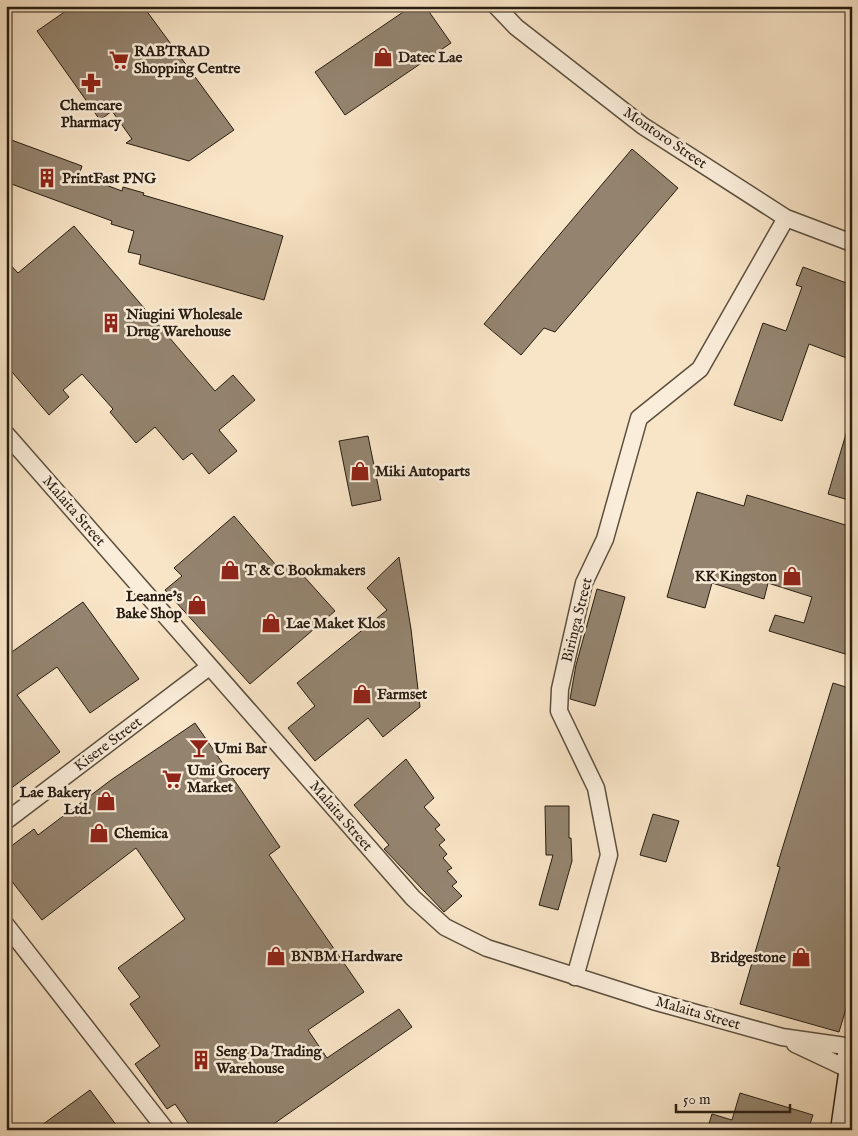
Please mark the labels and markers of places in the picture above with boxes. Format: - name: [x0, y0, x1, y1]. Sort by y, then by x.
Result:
- place label: RABTRAD Shopping Centre: [134, 42, 241, 78]
- shop icon: Datec Lae: [372, 46, 394, 68]
- place label: Datec Lae: [398, 48, 462, 67]
- supermarket icon: RABTRAD Shopping Centre: [108, 49, 130, 71]
- pharmacy icon: Chemcare Pharmacy: [80, 72, 102, 94]
- place label: Chemcare Pharmacy: [60, 96, 122, 132]
- building icon: PrintFast PNG: [36, 167, 58, 189]
- place label: PrintFast PNG: [62, 169, 157, 188]
- place label: Niugini Wholesale Drug Warehouse: [125, 305, 243, 341]
- building icon: Niugini Wholesale Drug Warehouse: [100, 312, 122, 334]
- shop icon: Miki Autoparts: [349, 460, 371, 482]
- place label: Miki Autoparts: [375, 462, 471, 481]
- shop icon: T & C Bookmakers: [219, 559, 241, 581]
- place label: T & C Bookmakers: [244, 561, 366, 580]
- shop icon: KK Kingston: [781, 565, 803, 587]
- place label: KK Kingston: [695, 567, 777, 586]
- place label: Leanne's Bake Shop: [116, 587, 183, 623]
- shop icon: Leanne's Bake Shop: [186, 594, 208, 616]
- shop icon: Lae Maket Klos: [260, 612, 282, 634]
- place label: Lae Maket Klos: [286, 614, 386, 633]
- shop icon: Farmset: [351, 683, 373, 705]
- place label: Farmset: [377, 685, 428, 704]
- bar icon: Umi Bar: [188, 737, 210, 759]
- place label: Umi Bar: [213, 739, 268, 758]
- place label: Umi Grocery Market: [186, 761, 271, 797]
- supermarket icon: Umi Grocery Market: [161, 768, 183, 790]
- place label: Lae Bakery Ltd.: [20, 783, 92, 819]
- shop icon: Lae Bakery Ltd.: [95, 790, 117, 812]
- shop icon: Chemica: [88, 822, 110, 844]
- place label: Chemica: [114, 824, 169, 843]
- shop icon: BNBM Hardware: [265, 945, 287, 967]
- shop icon: Bridgestone: [790, 946, 812, 968]
- place label: BNBM Hardware: [291, 947, 403, 966]
- place label: Bridgestone: [710, 948, 786, 967]
- place label: Seng Da Trading Warehouse: [215, 1042, 323, 1078]
- building icon: Seng Da Trading Warehouse: [190, 1049, 212, 1071]

